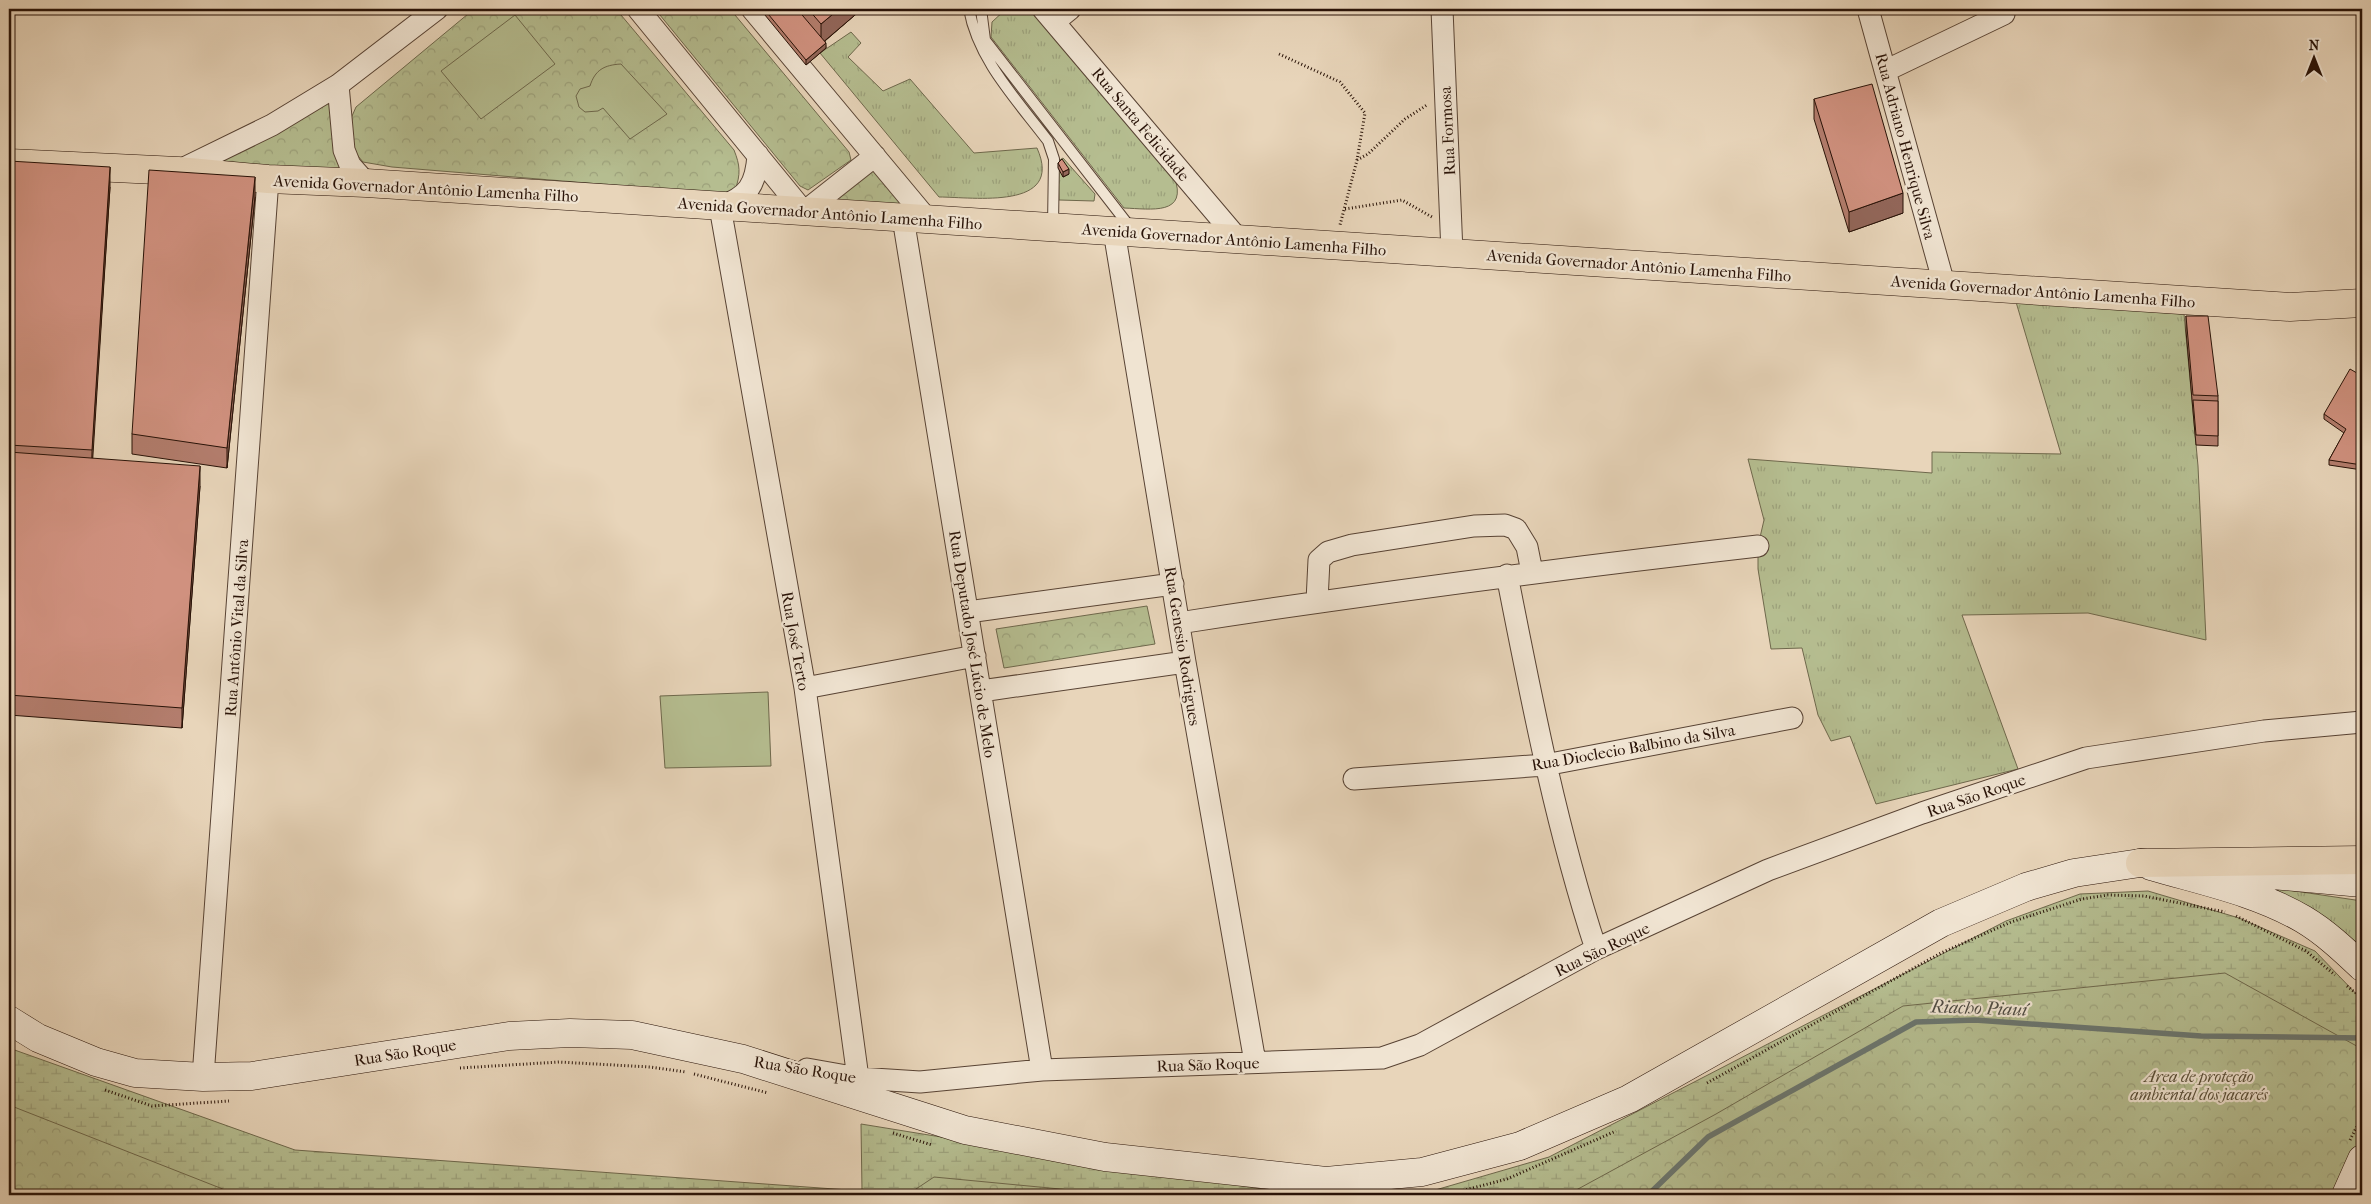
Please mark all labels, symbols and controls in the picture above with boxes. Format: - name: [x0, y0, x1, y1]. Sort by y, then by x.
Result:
- north arrow: [2288, 32, 2338, 82]
- text: N: [2309, 37, 2320, 54]
- street label: Rua Adriano Henrique Silva: [1871, 51, 1940, 242]
- street label: Rua Santa Felicidade: [1088, 64, 1194, 185]
- street label: Rua Formosa: [1436, 85, 1459, 176]
- street label: Avenida Governador Antônio Lamenha Filho: [272, 171, 579, 206]
- street label: Avenida Governador Antônio Lamenha Filho: [676, 193, 983, 234]
- street label: Avenida Governador Antônio Lamenha Filho: [1080, 219, 1387, 260]
- street label: Avenida Governador Antônio Lamenha Filho: [1485, 245, 1792, 286]
- street label: Avenida Governador Antônio Lamenha Filho: [1889, 271, 2196, 312]
- street label: Rua Deputado José Lúcio de Melo: [945, 529, 1000, 759]
- street label: Rua Antônio Vital da Silva: [221, 538, 252, 717]
- street label: Rua Genesio Rodrigues: [1161, 565, 1204, 727]
- street label: Rua José Terto: [777, 590, 814, 692]
- street label: Rua Dioclecio Balbino da Silva: [1530, 720, 1737, 775]
- street label: Rua São Roque: [1924, 770, 2028, 821]
- street label: Rua São Roque: [1552, 918, 1653, 981]
- water label: Riacho Piauí: [1929, 996, 2031, 1021]
- street label: Rua São Roque: [353, 1035, 458, 1070]
- street label: Rua São Roque: [752, 1052, 857, 1087]
- street label: Rua São Roque: [1156, 1053, 1260, 1076]
- park label: Area de proteção ambiental dos jacarés: [2130, 1067, 2269, 1104]

